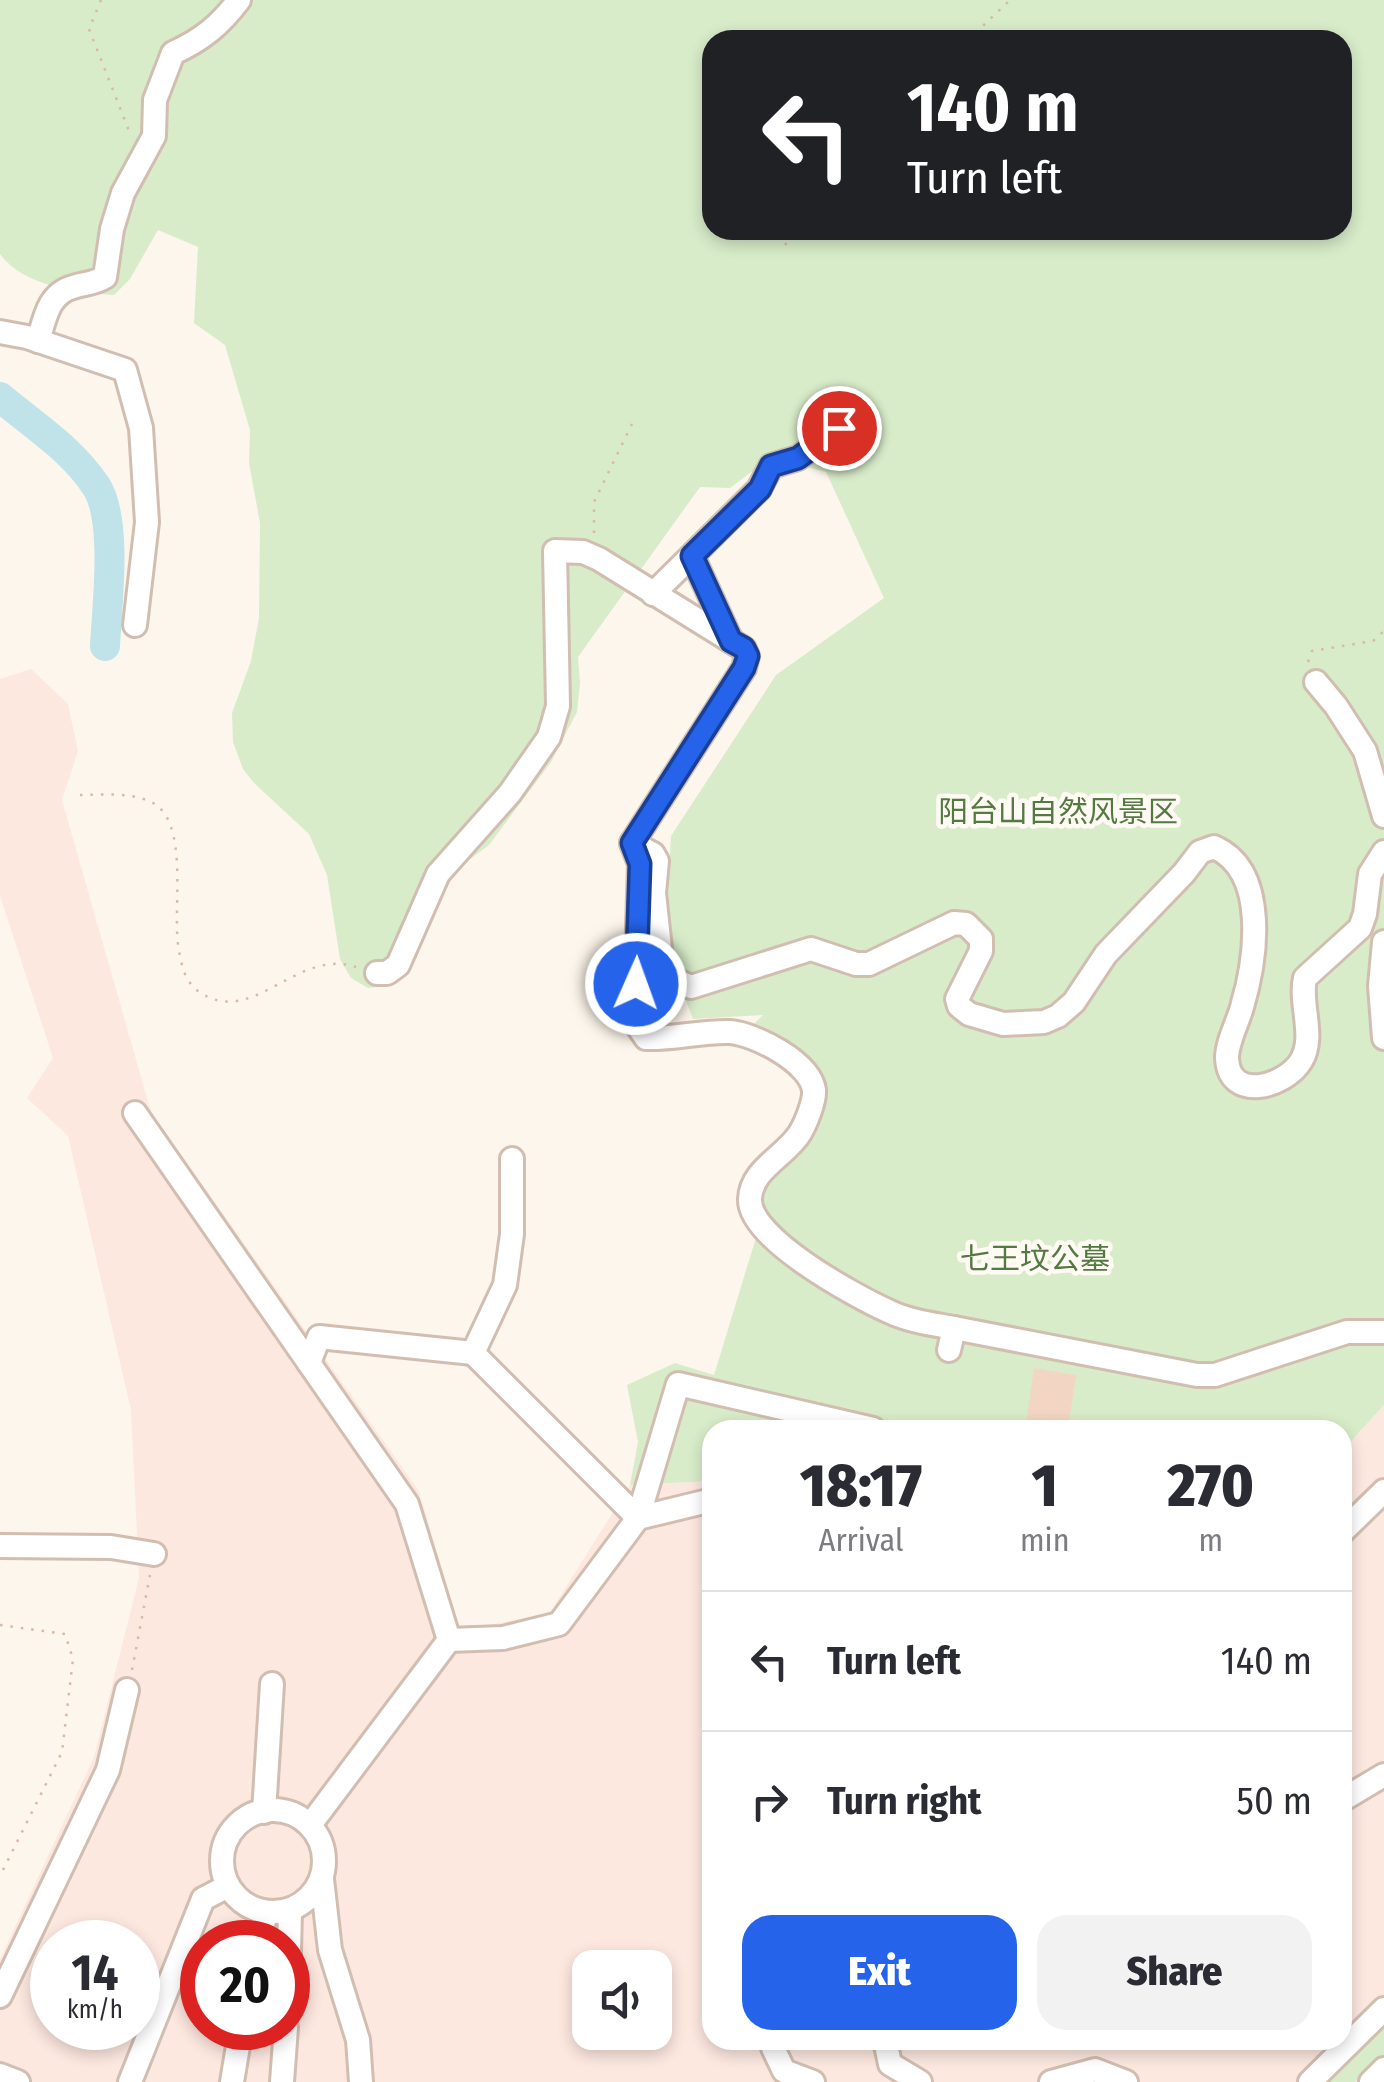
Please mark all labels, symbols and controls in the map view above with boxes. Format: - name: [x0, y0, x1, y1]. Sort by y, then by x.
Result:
- text: 140 m: [907, 66, 1079, 150]
- icon: left: [742, 70, 872, 200]
- text: Turn left: [907, 151, 1062, 205]
- pin: [797, 386, 882, 471]
- icon: arrive: [812, 401, 867, 456]
- park label: 阳台山自然风景区: [938, 794, 1178, 830]
- position arrow: [584, 932, 688, 1036]
- park label: 七王坟公墓: [960, 1241, 1110, 1277]
- text: 18:17: [800, 1450, 922, 1522]
- text: 1: [1032, 1450, 1058, 1522]
- text: 270: [1167, 1450, 1254, 1522]
- text: Arrival: [819, 1521, 903, 1559]
- text: min: [1020, 1521, 1070, 1559]
- text: m: [1198, 1521, 1223, 1559]
- icon: left: [742, 1634, 797, 1689]
- text: Turn left: [827, 1638, 961, 1684]
- text: 140 m: [1221, 1638, 1312, 1684]
- icon: right: [742, 1774, 797, 1829]
- text: Turn right: [827, 1778, 981, 1824]
- text: 50 m: [1237, 1778, 1312, 1824]
- button: Exit: [742, 1915, 1017, 2030]
- button: Share: [1037, 1915, 1312, 2030]
- speed limit sign: 20: [180, 1920, 310, 2050]
- text: 14: [72, 1943, 118, 2003]
- map controls: [572, 1950, 672, 2050]
- button: sound: [572, 1950, 672, 2050]
- text: km/h: [67, 1995, 123, 2025]

